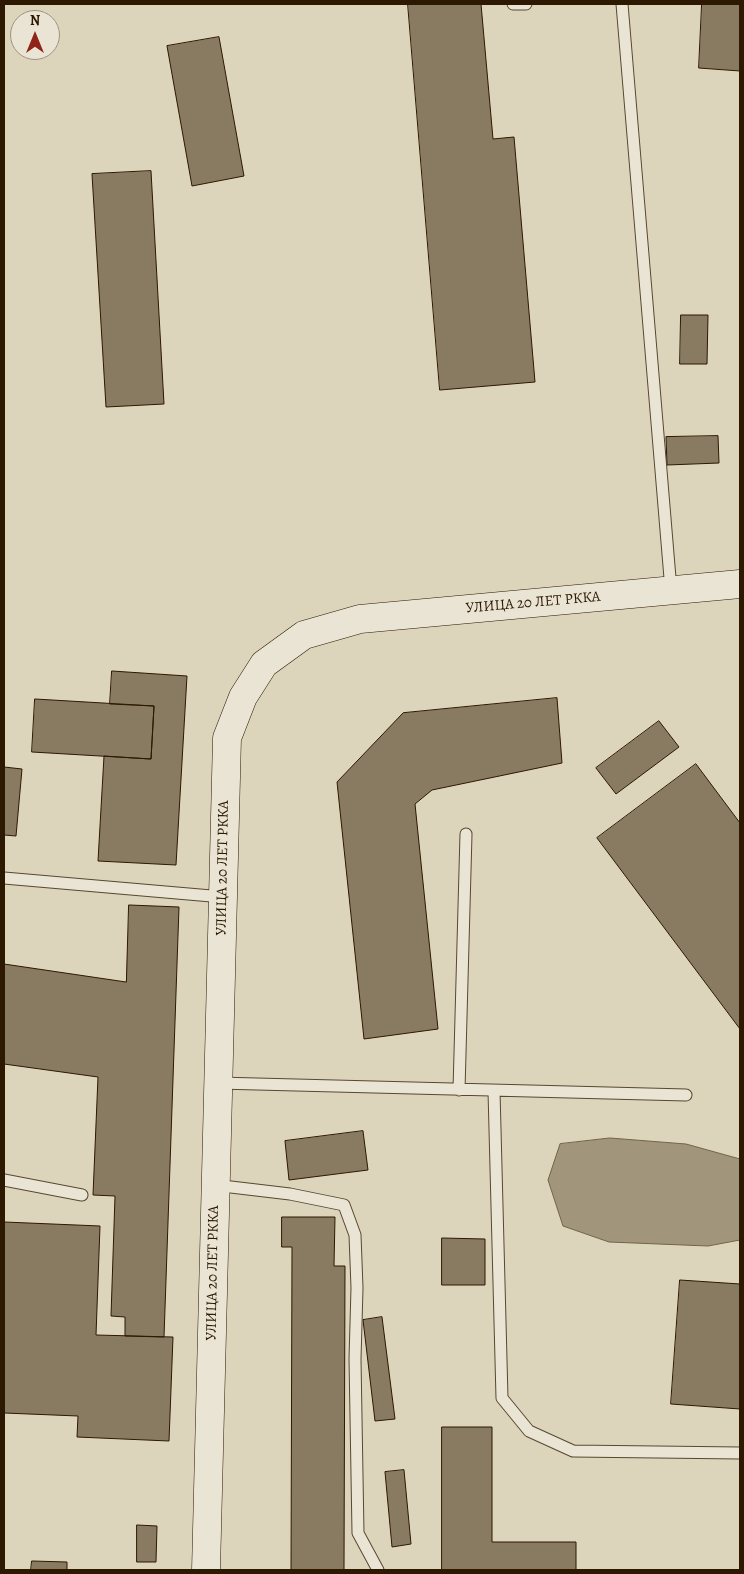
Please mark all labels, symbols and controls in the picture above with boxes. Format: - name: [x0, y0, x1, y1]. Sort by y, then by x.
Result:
- north arrow: [10, 10, 60, 60]
- text: N: [30, 11, 40, 30]
- street label: УЛИЦА 20 ЛЕТ РККА: [465, 588, 601, 618]
- street label: УЛИЦА 20 ЛЕТ РККА: [213, 800, 233, 936]
- street label: УЛИЦА 20 ЛЕТ РККА: [203, 1205, 223, 1341]

